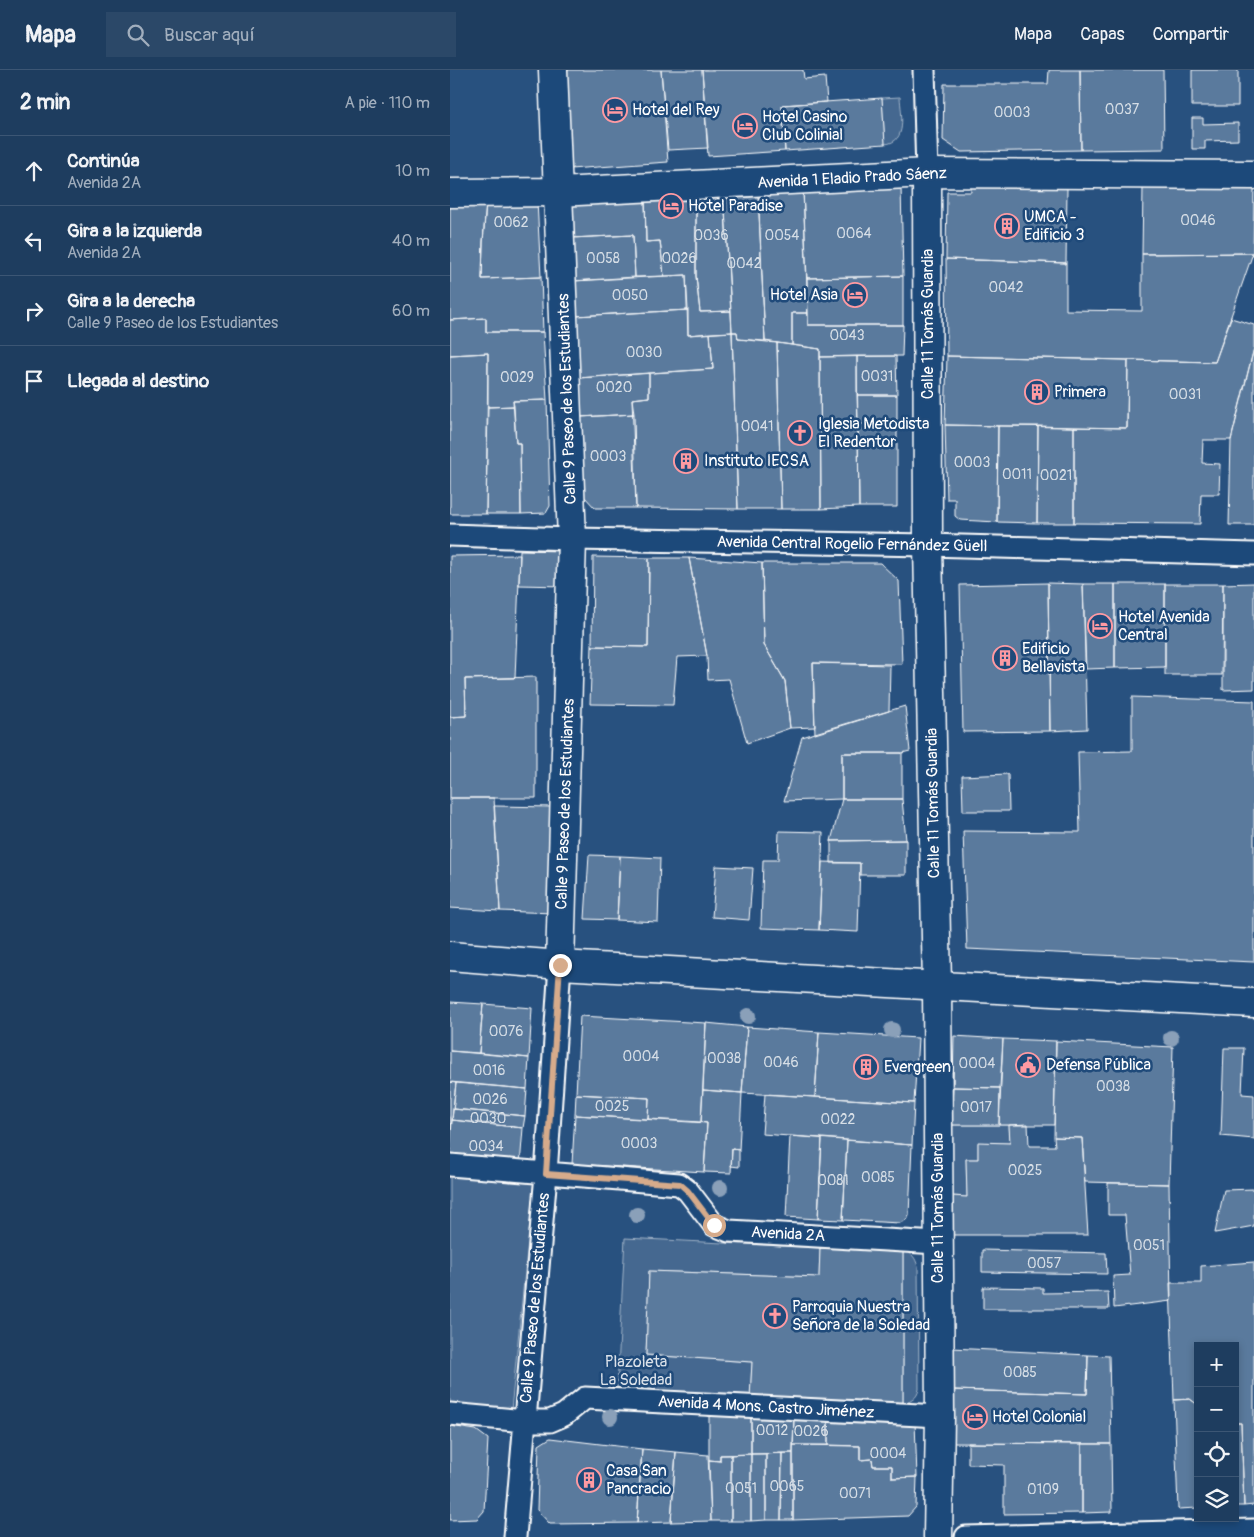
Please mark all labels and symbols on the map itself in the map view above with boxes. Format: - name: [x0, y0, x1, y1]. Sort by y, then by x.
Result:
- hotel icon: Hotel del Rey: [602, 97, 628, 123]
- place label: Hotel del Rey: [632, 100, 720, 120]
- house number: 0037: [1105, 101, 1140, 118]
- house number: 0003: [994, 104, 1030, 121]
- place label: Hotel Casino Club Colinial: [762, 107, 848, 145]
- hotel icon: Hotel Casino Club Colinial: [732, 113, 758, 139]
- street label: Avenida 1 Eladio Prado Sáenz: [757, 163, 947, 193]
- hotel icon: Hotel Paradise: [658, 193, 684, 219]
- place label: Hotel Paradise: [688, 196, 783, 216]
- place label: UMCA - Edificio 3: [1024, 207, 1084, 245]
- house number: 0046: [1180, 212, 1216, 229]
- building icon: UMCA - Edificio 3: [994, 213, 1020, 239]
- house number: 0062: [493, 214, 529, 231]
- house number: 0064: [836, 225, 872, 242]
- house number: 0036: [693, 227, 729, 244]
- house number: 0054: [765, 227, 799, 244]
- street label: Calle 11 Tomás Guardia: [918, 249, 938, 399]
- house number: 0058: [586, 250, 620, 267]
- house number: 0026: [661, 250, 697, 267]
- house number: 0042: [726, 255, 762, 272]
- house number: 0042: [988, 279, 1024, 296]
- hotel icon: Hotel Asia: [842, 282, 868, 308]
- place label: Hotel Asia: [770, 285, 838, 305]
- house number: 0050: [612, 287, 648, 304]
- street label: Calle 9 Paseo de los Estudiantes: [553, 293, 581, 505]
- house number: 0043: [829, 327, 865, 344]
- house number: 0030: [626, 344, 662, 361]
- house number: 0031: [861, 368, 893, 385]
- house number: 0029: [500, 369, 534, 386]
- house number: 0020: [596, 379, 632, 396]
- building icon: Primera: [1024, 379, 1050, 405]
- place label: Primera: [1054, 382, 1106, 402]
- house number: 0031: [1169, 386, 1201, 403]
- place label: Iglesia Metodista El Redentor: [818, 414, 929, 452]
- house number: 0041: [741, 418, 773, 435]
- church icon: Iglesia Metodista El Redentor: [787, 420, 813, 446]
- house number: 0003: [590, 448, 626, 465]
- building icon: Instituto IECSA: [673, 448, 699, 474]
- place label: Instituto IECSA: [704, 451, 809, 471]
- house number: 0003: [954, 454, 990, 471]
- house number: 0011: [1002, 466, 1032, 483]
- house number: 0021: [1040, 467, 1072, 484]
- street label: Avenida Central Rogelio Fernández Güell: [716, 532, 988, 556]
- place label: Hotel Avenida Central: [1118, 607, 1210, 645]
- hotel icon: Hotel Avenida Central: [1087, 613, 1113, 639]
- place label: Edificio Bellavista: [1022, 639, 1085, 677]
- building icon: Edificio Bellavista: [992, 645, 1018, 671]
- street label: Calle 9 Paseo de los Estudiantes: [551, 698, 579, 910]
- street label: Calle 11 Tomás Guardia: [922, 728, 944, 878]
- route end: [549, 954, 572, 977]
- house number: 0076: [489, 1023, 523, 1040]
- house number: 0004: [623, 1048, 659, 1065]
- house number: 0038: [707, 1050, 741, 1067]
- public building icon: Defensa Pública: [1015, 1052, 1041, 1078]
- house number: 0046: [763, 1054, 799, 1071]
- building icon: Evergreen: [853, 1054, 879, 1080]
- house number: 0004: [959, 1055, 995, 1072]
- place label: Defensa Pública: [1046, 1055, 1151, 1075]
- place label: Evergreen: [884, 1057, 951, 1077]
- house number: 0016: [473, 1062, 505, 1079]
- house number: 0038: [1096, 1078, 1130, 1095]
- house number: 0026: [472, 1091, 508, 1108]
- house number: 0025: [595, 1098, 629, 1115]
- house number: 0017: [960, 1099, 993, 1116]
- house number: 0030: [470, 1110, 506, 1127]
- house number: 0022: [821, 1111, 856, 1128]
- street label: Calle 11 Tomás Guardia: [928, 1133, 948, 1283]
- house number: 0003: [621, 1135, 657, 1152]
- house number: 0034: [468, 1138, 504, 1155]
- house number: 0025: [1008, 1162, 1042, 1179]
- house number: 0085: [861, 1169, 895, 1186]
- house number: 0081: [817, 1172, 849, 1189]
- street label: Calle 9 Paseo de los Estudiantes: [516, 1192, 554, 1404]
- route start: [703, 1214, 726, 1237]
- street label: Avenida 2A: [750, 1222, 826, 1246]
- house number: 0051: [1133, 1237, 1165, 1254]
- house number: 0057: [1027, 1255, 1062, 1272]
- place label: Parroquia Nuestra Señora de la Soledad: [792, 1297, 930, 1335]
- church icon: Parroquia Nuestra Señora de la Soledad: [762, 1303, 788, 1329]
- park label: Plazoleta La Soledad: [600, 1352, 672, 1390]
- house number: 0085: [1003, 1364, 1037, 1381]
- street label: Avenida 4 Mons. Castro Jiménez: [657, 1391, 875, 1423]
- hotel icon: Hotel Colonial: [962, 1404, 988, 1430]
- place label: Hotel Colonial: [992, 1407, 1086, 1427]
- house number: 0012: [756, 1422, 788, 1439]
- house number: 0026: [793, 1423, 829, 1440]
- house number: 0004: [870, 1445, 906, 1462]
- place label: Casa San Pancracio: [606, 1461, 671, 1499]
- building icon: Casa San Pancracio: [576, 1467, 602, 1493]
- house number: 0065: [770, 1478, 804, 1495]
- house number: 0051: [725, 1480, 757, 1497]
- house number: 0109: [1027, 1481, 1059, 1498]
- house number: 0071: [839, 1485, 871, 1502]

